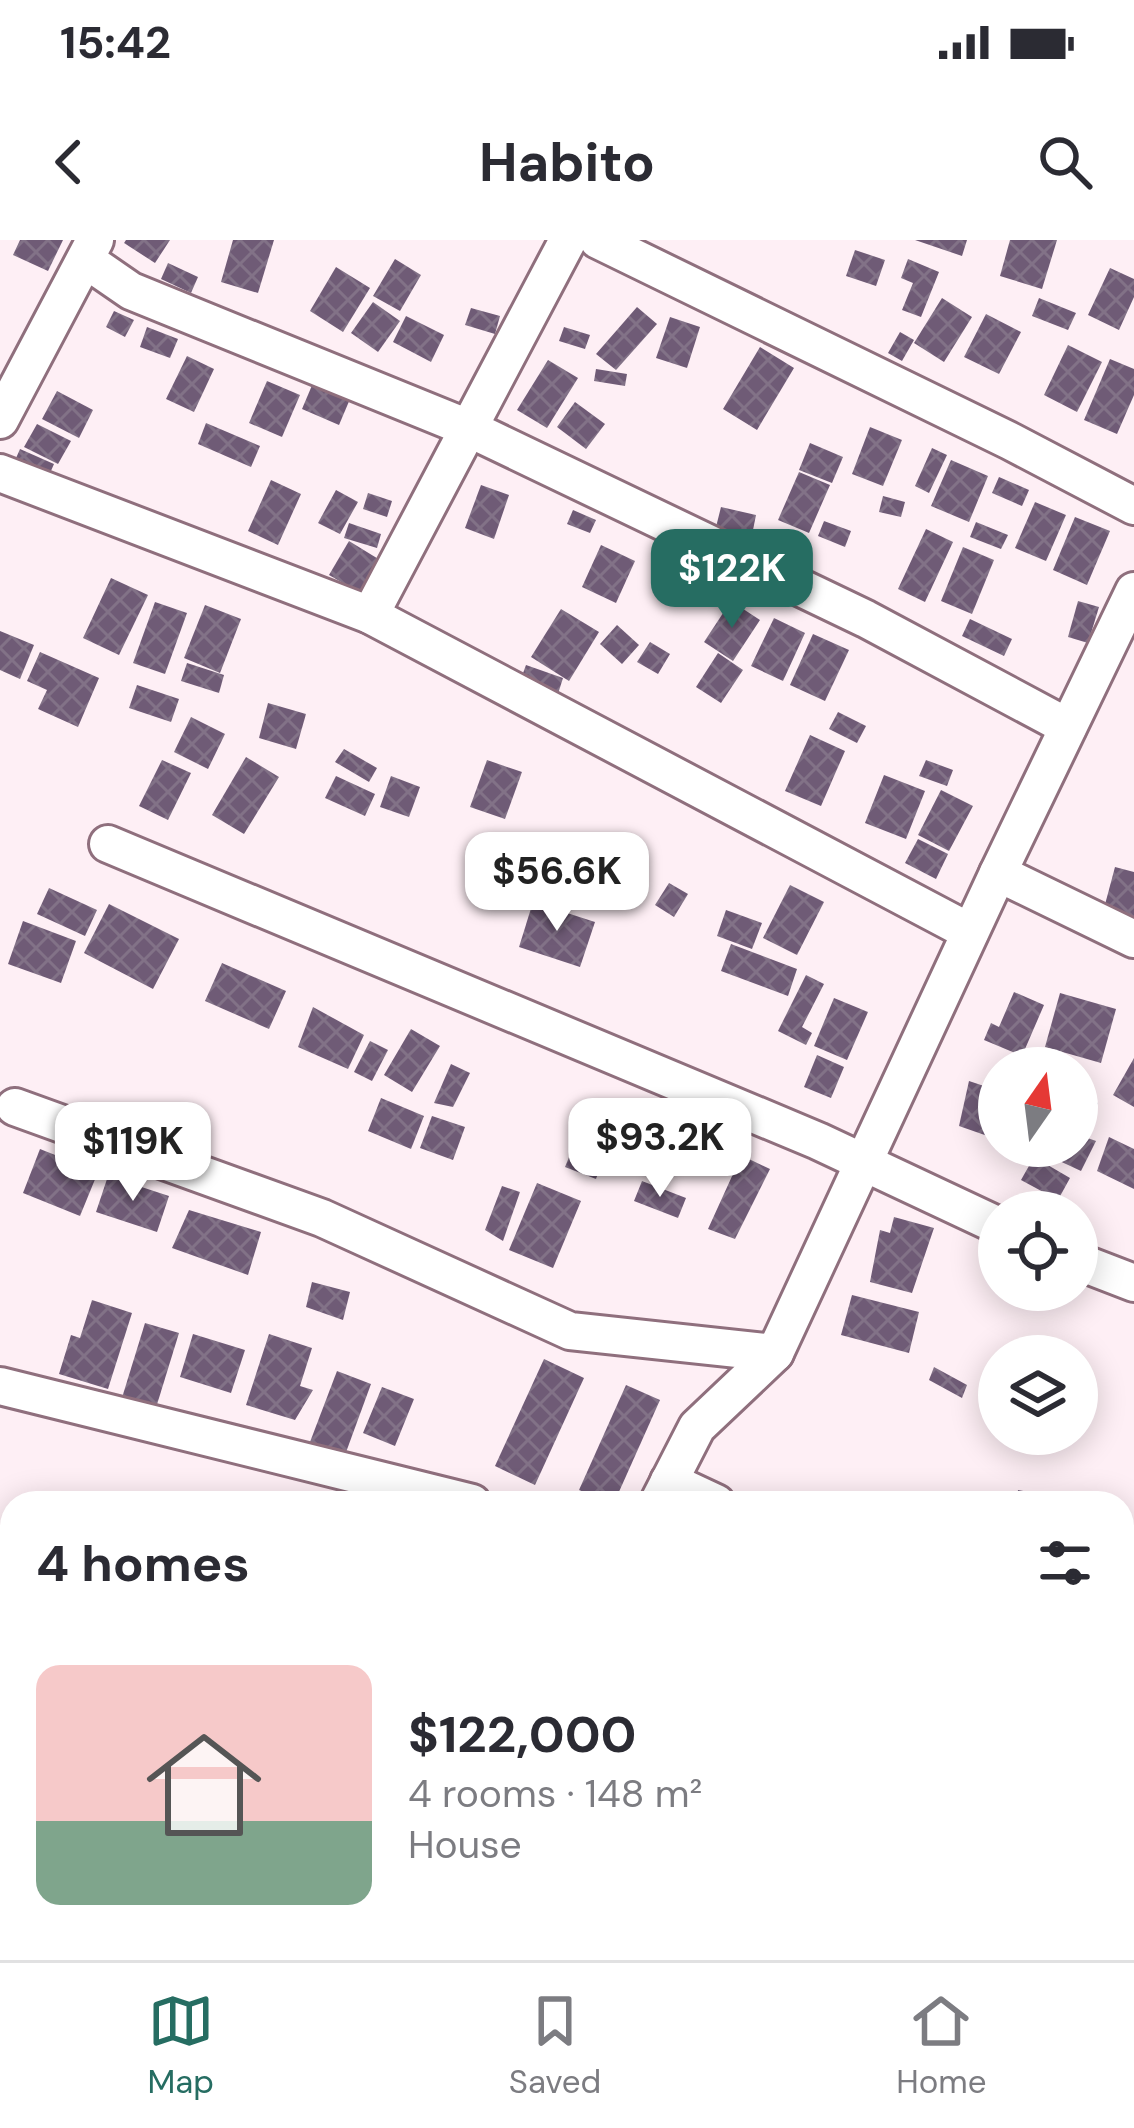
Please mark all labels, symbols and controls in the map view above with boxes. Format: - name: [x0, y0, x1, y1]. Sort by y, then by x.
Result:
- text: 15:42: [60, 13, 171, 72]
- text: Habito: [479, 127, 655, 198]
- icon: back: [36, 129, 102, 195]
- icon: search: [1032, 129, 1098, 195]
- pin: $122K: [648, 529, 816, 631]
- text: $122K: [678, 542, 786, 593]
- pin: $56.6K: [459, 832, 655, 934]
- text: $56.6K: [492, 845, 622, 896]
- north arrow: [978, 1047, 1098, 1167]
- map controls: [978, 1047, 1098, 1455]
- pin: $93.2K: [562, 1098, 758, 1200]
- pin: $119K: [49, 1102, 217, 1204]
- text: $93.2K: [595, 1111, 725, 1162]
- text: $119K: [82, 1115, 184, 1166]
- button: locate: [978, 1191, 1098, 1311]
- button: layers: [978, 1335, 1098, 1455]
- text: 4 homes: [36, 1530, 250, 1597]
- icon: filters: [1032, 1530, 1098, 1596]
- text: $122,000: [408, 1701, 636, 1768]
- icon: home: [132, 1713, 276, 1857]
- text: 4 rooms · 148 m²: [408, 1768, 702, 1819]
- text: House: [408, 1819, 522, 1870]
- tab: Map: [147, 1988, 214, 2103]
- tab: Saved: [509, 1988, 601, 2103]
- tab: Home: [896, 1988, 987, 2103]

